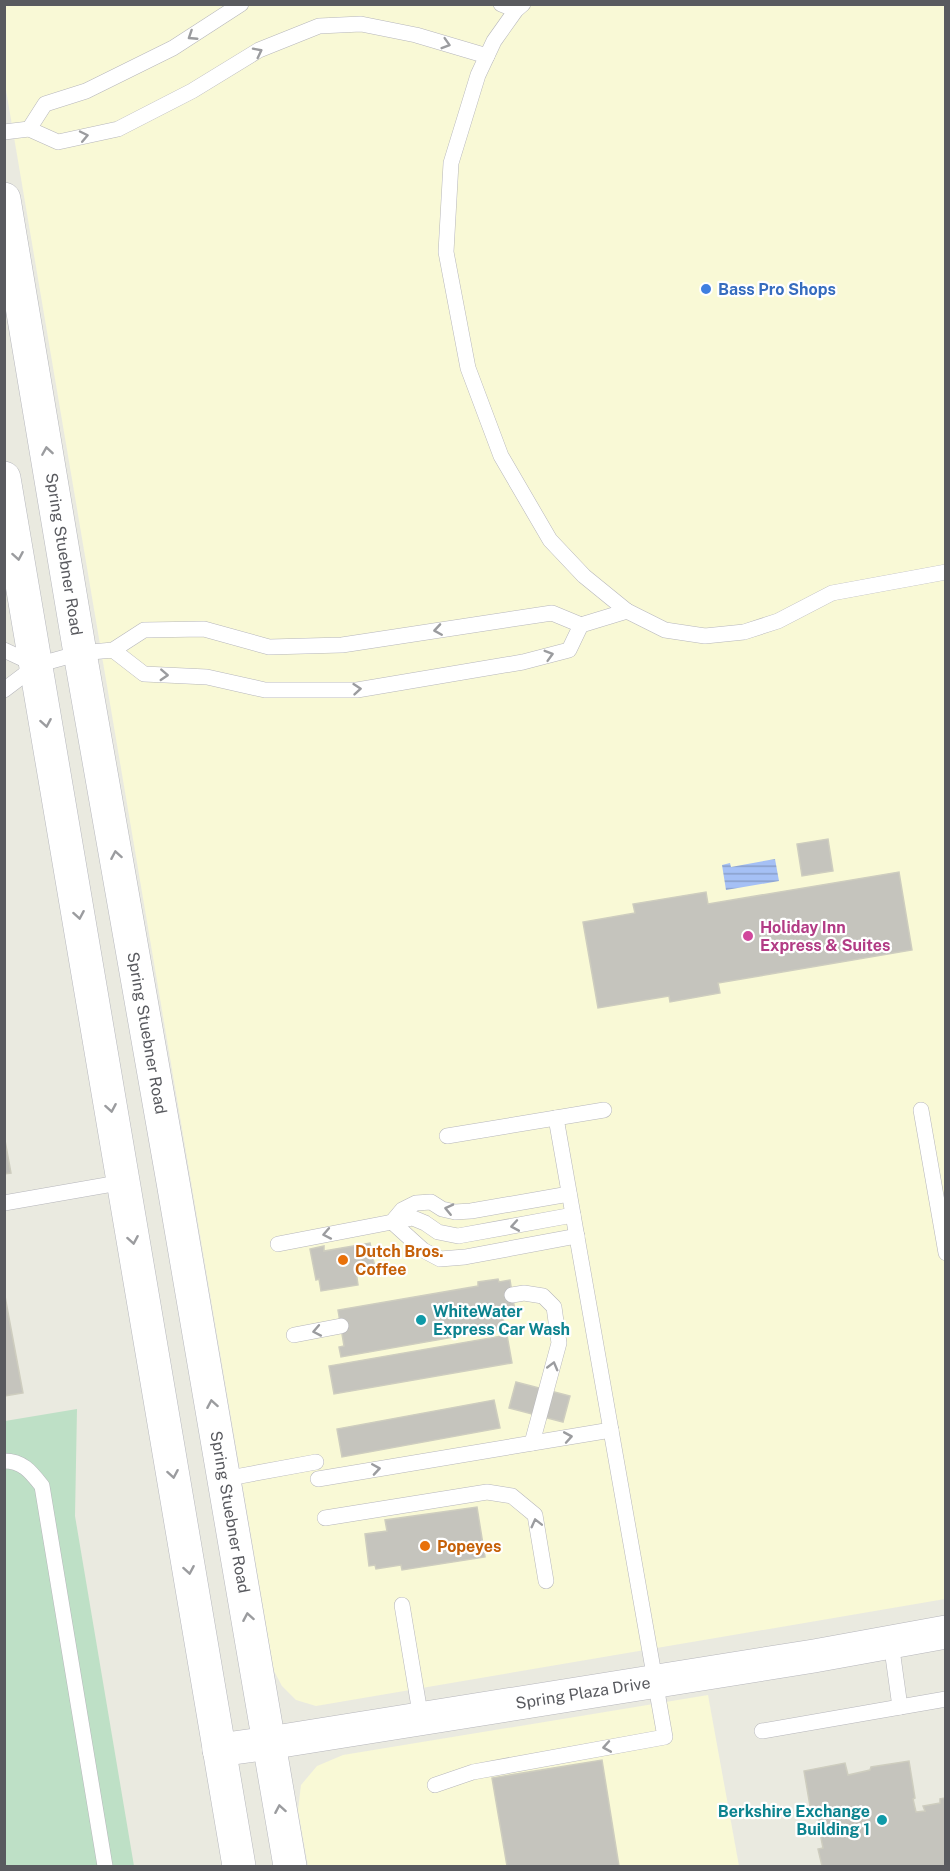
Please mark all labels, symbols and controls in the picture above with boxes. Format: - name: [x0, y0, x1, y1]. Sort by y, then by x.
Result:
- one-way arrow: [188, 29, 199, 40]
- one-way arrow: [440, 37, 451, 49]
- one-way arrow: [252, 47, 263, 59]
- one-way arrow: [79, 130, 89, 143]
- place label: Bass Pro Shops: [718, 280, 836, 299]
- marker: Bass Pro Shops: [699, 282, 713, 296]
- one-way arrow: [41, 446, 53, 455]
- street label: Spring Stuebner Road: [42, 471, 86, 637]
- one-way arrow: [11, 551, 24, 561]
- one-way arrow: [434, 624, 443, 636]
- one-way arrow: [543, 650, 554, 662]
- one-way arrow: [159, 668, 168, 681]
- one-way arrow: [352, 683, 362, 696]
- one-way arrow: [40, 718, 52, 727]
- one-way arrow: [110, 851, 123, 861]
- one-way arrow: [72, 910, 84, 920]
- place label: Holiday Inn Express & Suites: [760, 918, 890, 955]
- marker: Holiday Inn Express & Suites: [741, 929, 755, 943]
- street label: Spring Stuebner Road: [123, 950, 171, 1116]
- one-way arrow: [104, 1102, 117, 1112]
- one-way arrow: [444, 1204, 454, 1217]
- one-way arrow: [511, 1219, 520, 1231]
- one-way arrow: [322, 1228, 331, 1240]
- one-way arrow: [127, 1235, 139, 1245]
- place label: Dutch Bros. Coffee: [355, 1242, 444, 1279]
- marker: Dutch Bros. Coffee: [336, 1253, 350, 1267]
- place label: WhiteWater Express Car Wash: [433, 1302, 570, 1339]
- marker: WhiteWater Express Car Wash: [414, 1313, 428, 1327]
- one-way arrow: [313, 1324, 323, 1337]
- one-way arrow: [546, 1361, 558, 1372]
- one-way arrow: [206, 1399, 218, 1408]
- street label: Spring Stuebner Road: [206, 1429, 254, 1595]
- one-way arrow: [563, 1431, 573, 1444]
- one-way arrow: [371, 1463, 381, 1476]
- one-way arrow: [166, 1468, 179, 1478]
- one-way arrow: [530, 1518, 543, 1528]
- place label: Popeyes: [437, 1537, 501, 1556]
- marker: Popeyes: [418, 1539, 432, 1553]
- one-way arrow: [182, 1565, 195, 1575]
- one-way arrow: [242, 1612, 255, 1622]
- street label: Spring Plaza Drive: [514, 1673, 652, 1713]
- one-way arrow: [603, 1741, 612, 1753]
- place label: Berkshire Exchange Building 1: [718, 1802, 870, 1839]
- one-way arrow: [275, 1804, 287, 1813]
- marker: Berkshire Exchange Building 1: [875, 1813, 889, 1827]

